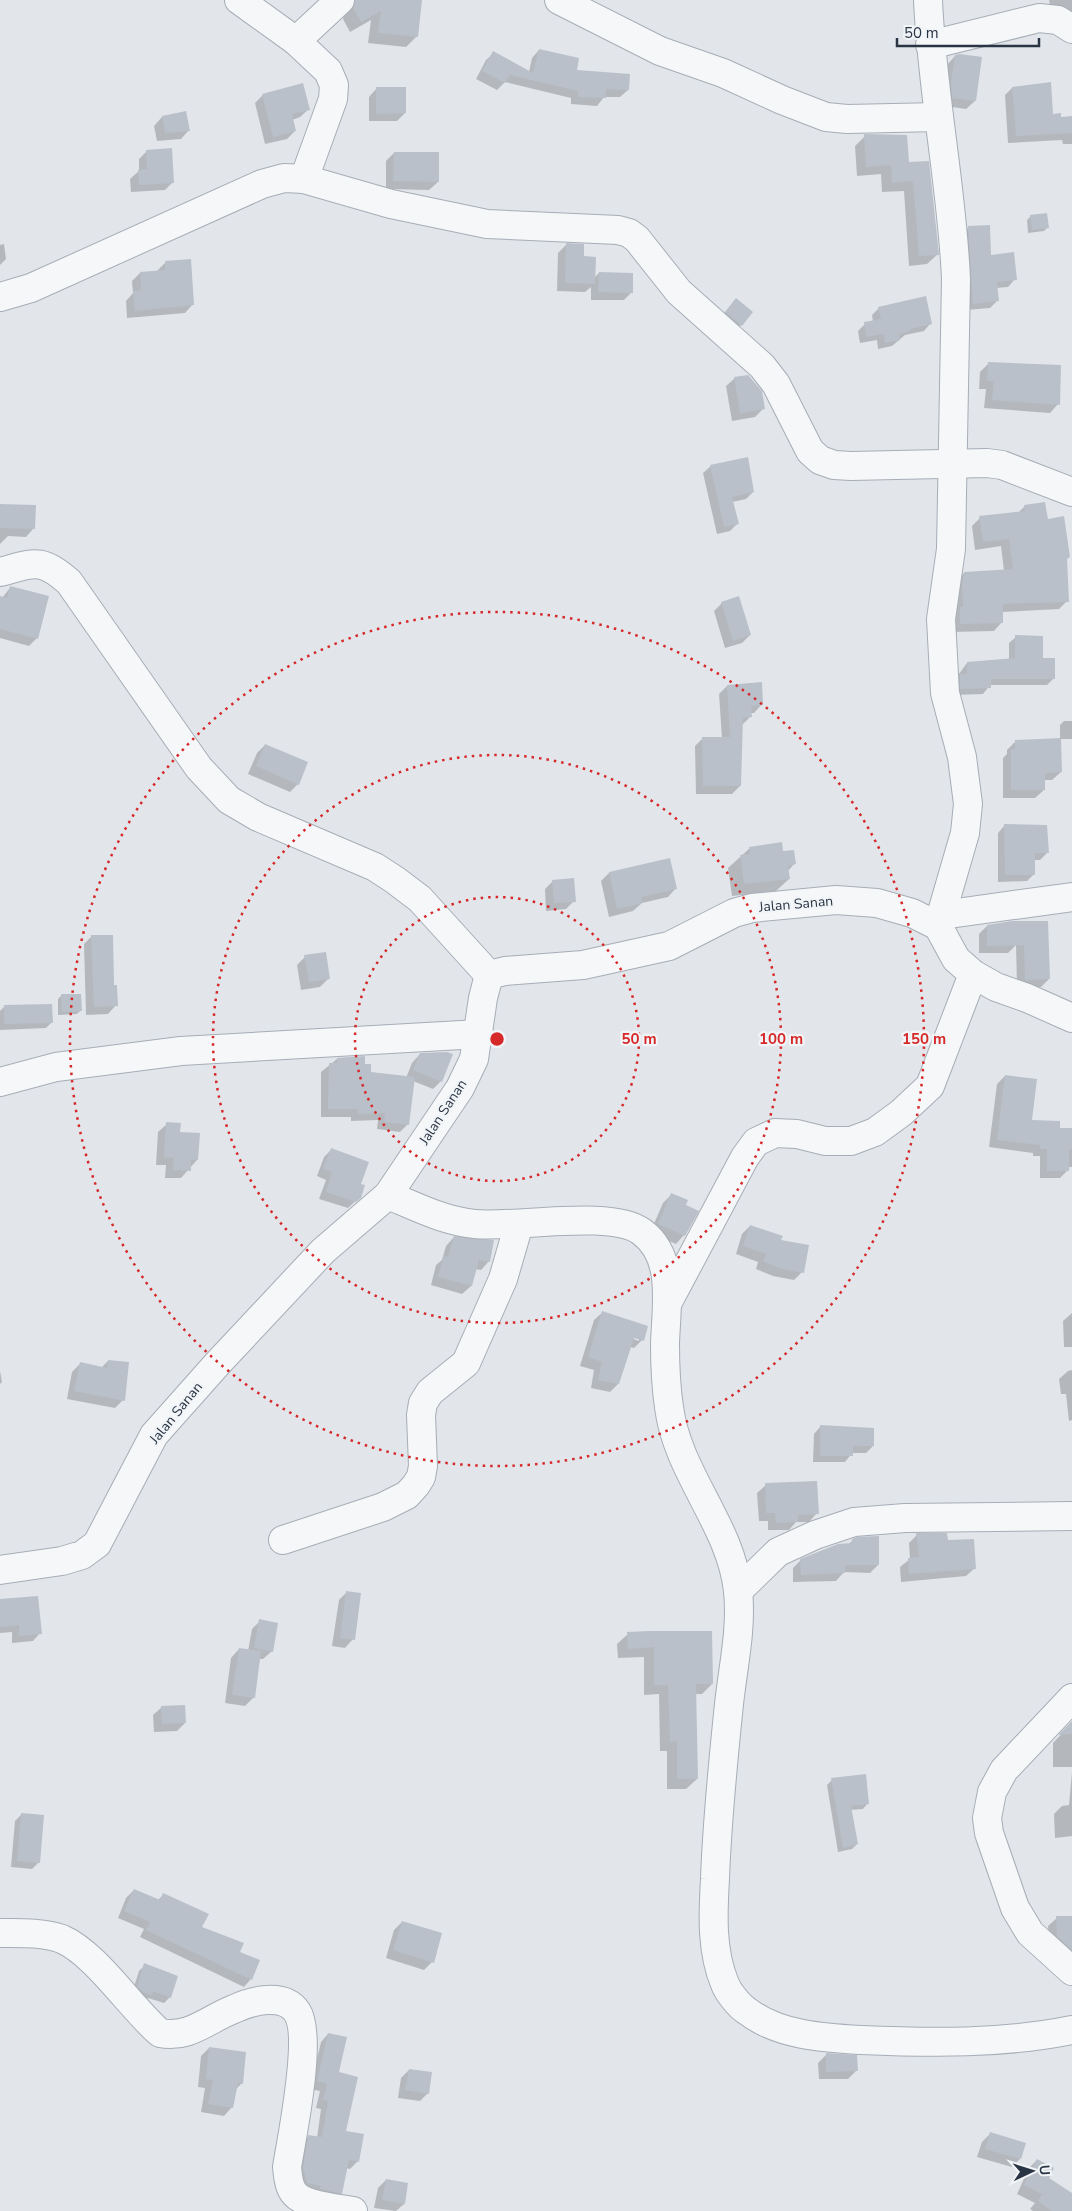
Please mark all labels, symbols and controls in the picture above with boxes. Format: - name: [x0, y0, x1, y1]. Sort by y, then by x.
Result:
- scale bar: [897, 15, 1040, 47]
- text: 50 m: [904, 23, 939, 43]
- street label: Jalan Sanan: [757, 891, 834, 917]
- text: 50 m: [621, 1029, 657, 1049]
- text: 100 m: [759, 1029, 803, 1049]
- text: 150 m: [902, 1029, 946, 1049]
- centre of rings: [488, 1030, 506, 1048]
- street label: Jalan Sanan: [414, 1076, 471, 1149]
- street label: Jalan Sanan: [145, 1378, 207, 1449]
- north arrow: [1007, 2146, 1057, 2196]
- text: U: [1035, 2164, 1054, 2176]

